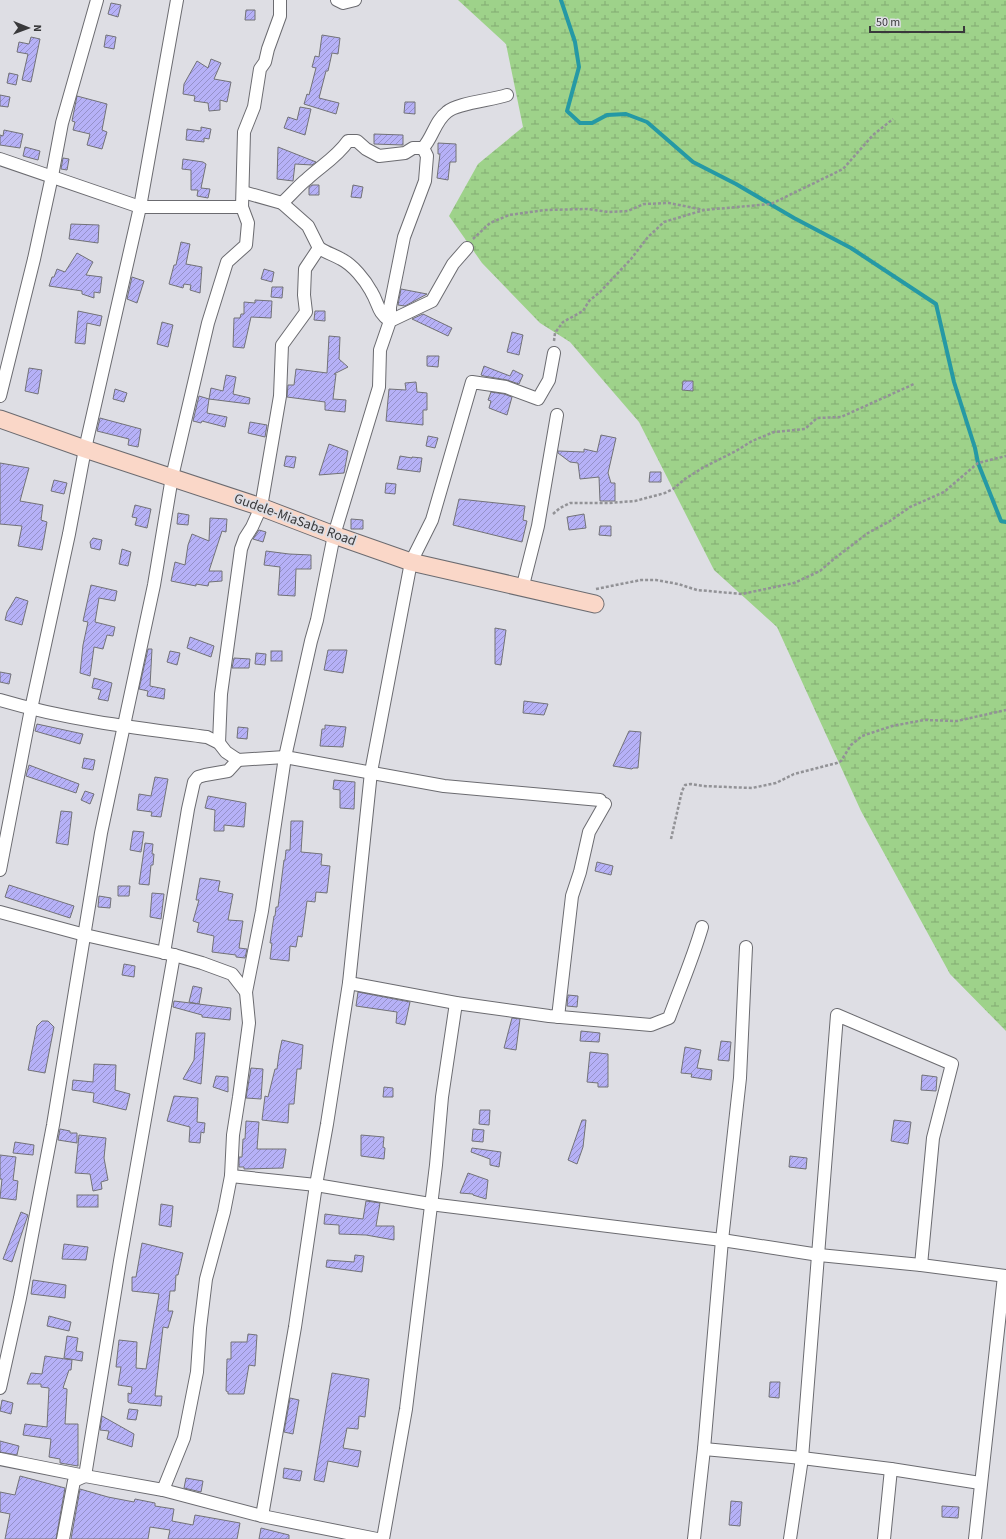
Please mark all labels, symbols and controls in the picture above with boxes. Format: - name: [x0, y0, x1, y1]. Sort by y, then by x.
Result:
- north arrow: [8, 8, 48, 48]
- scale bar: [870, 8, 964, 34]
- text: 50 m: [876, 14, 900, 31]
- text: N: [30, 24, 45, 32]
- street label: Gudele-MiaSaba Road: [231, 489, 359, 551]

